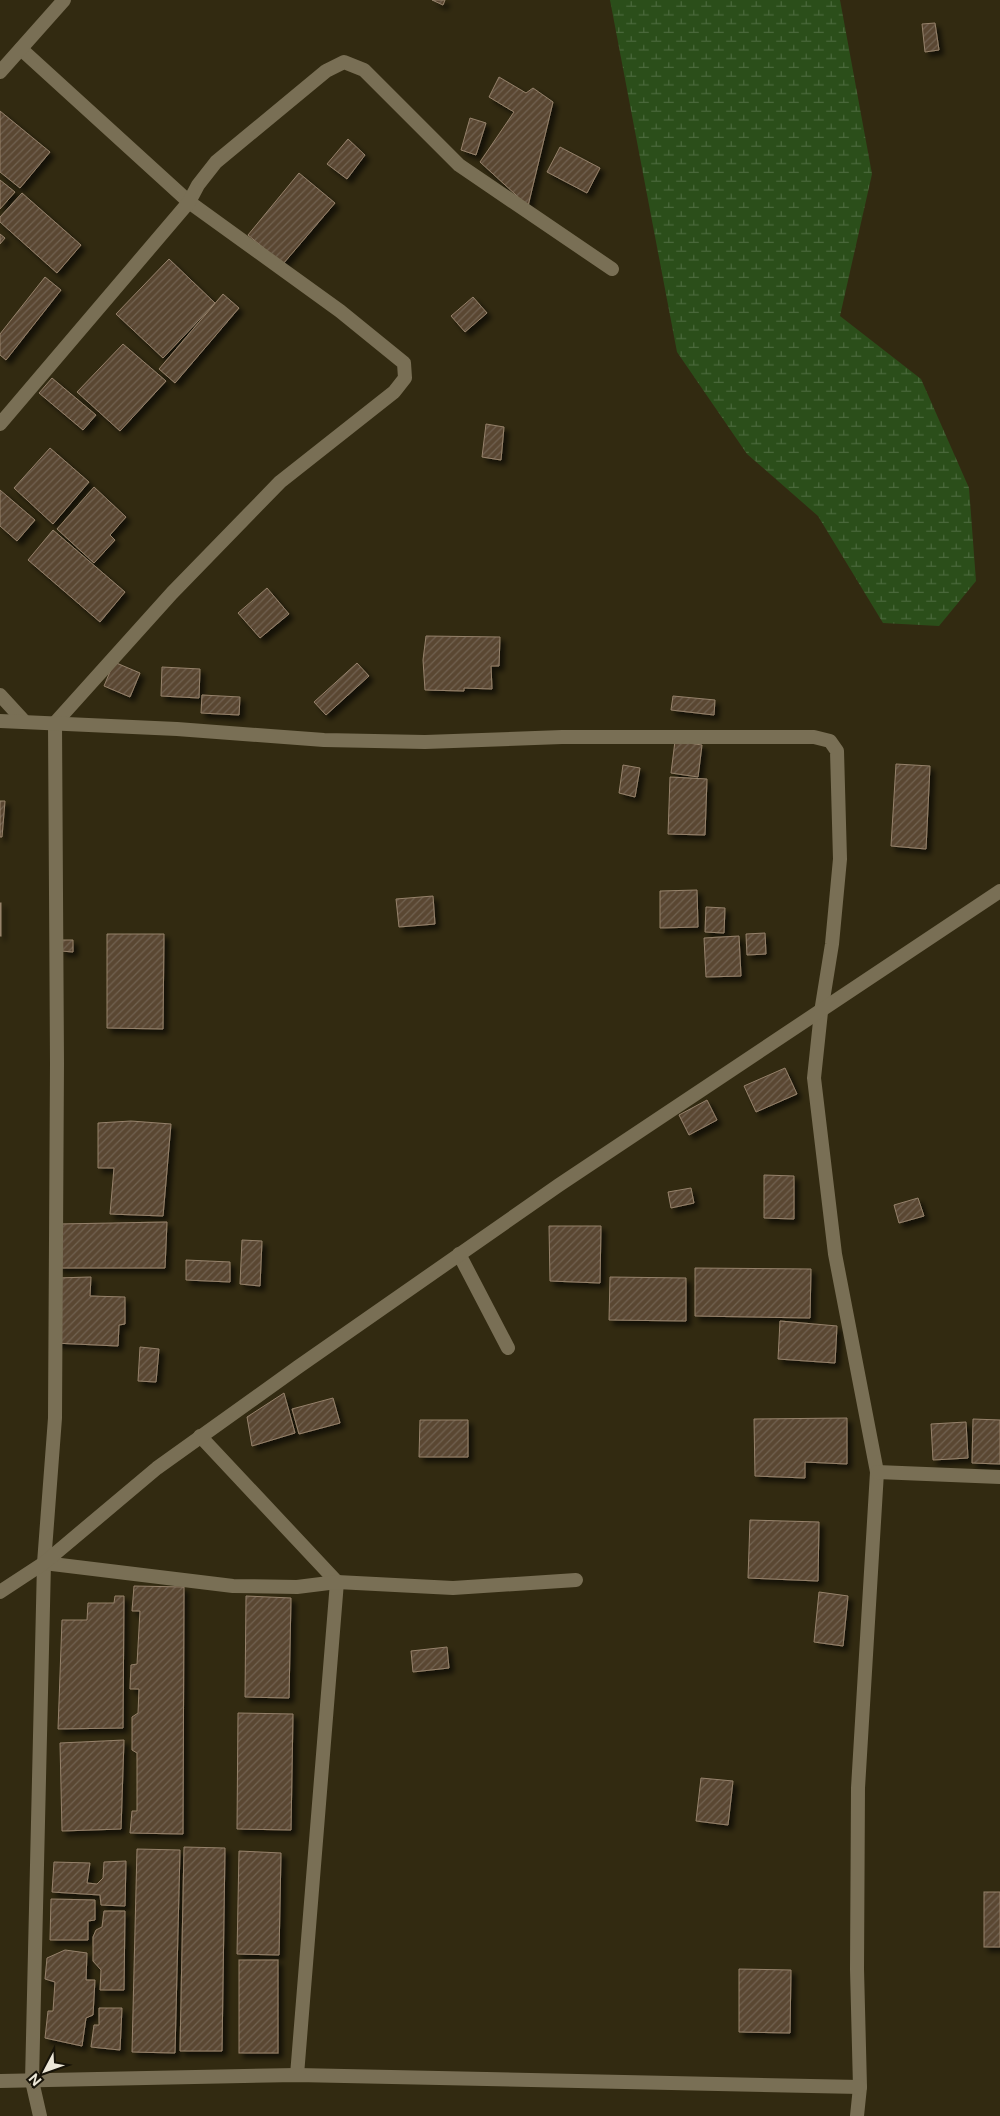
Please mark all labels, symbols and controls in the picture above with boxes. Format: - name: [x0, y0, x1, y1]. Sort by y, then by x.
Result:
- north arrow: [20, 2046, 70, 2096]
- text: N: [26, 2070, 45, 2089]

